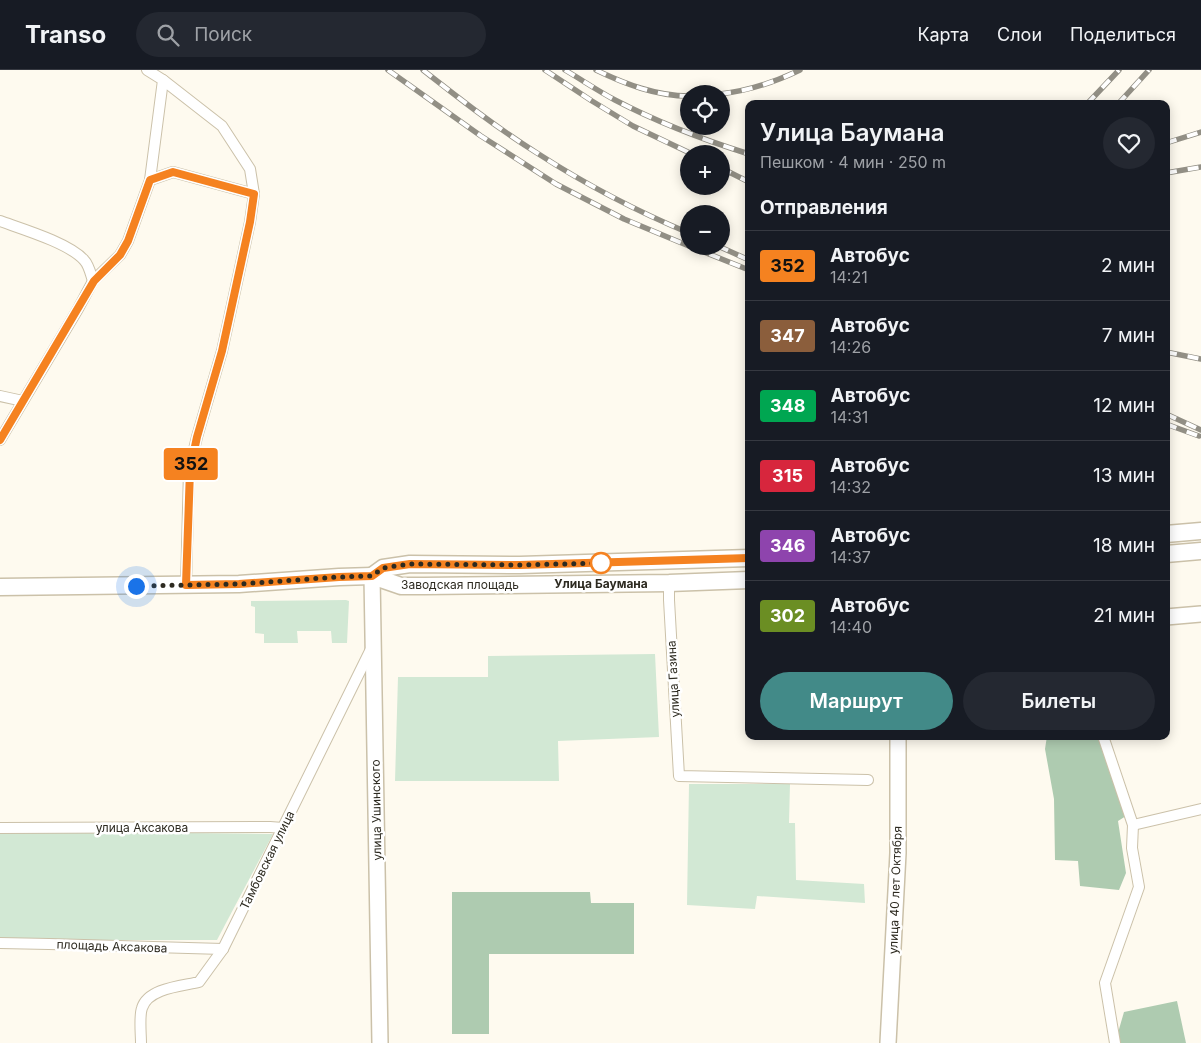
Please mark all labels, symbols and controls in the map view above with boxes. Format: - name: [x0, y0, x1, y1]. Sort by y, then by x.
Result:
- search box: [136, 12, 486, 57]
- text: Transo: [25, 20, 106, 49]
- icon: search: [154, 21, 182, 49]
- text: Поиск: [194, 23, 252, 46]
- text: Карта: [917, 24, 969, 45]
- text: Слои: [997, 24, 1042, 45]
- text: Поделиться: [1070, 24, 1176, 45]
- map controls: [680, 85, 730, 255]
- button: locate: [680, 85, 730, 135]
- button: heart: [1103, 117, 1155, 169]
- text: Улица Баумана: [760, 118, 945, 147]
- button: +: [680, 145, 730, 195]
- text: Пешком · 4 мин · 250 m: [760, 152, 946, 172]
- text: Отправления: [760, 196, 888, 219]
- button: −: [680, 205, 730, 255]
- text: Автобус: [830, 244, 910, 267]
- text: 2 мин: [1101, 254, 1155, 277]
- text: 352: [770, 255, 805, 276]
- text: 14:21: [830, 267, 868, 287]
- text: Автобус: [830, 314, 910, 337]
- text: 7 мин: [1102, 324, 1155, 347]
- text: 347: [770, 325, 805, 346]
- text: 14:26: [830, 337, 871, 357]
- text: Автобус: [831, 384, 910, 407]
- text: 12 мин: [1093, 394, 1155, 417]
- text: 348: [770, 395, 806, 416]
- text: 14:31: [831, 407, 868, 427]
- line badge: 352: [162, 448, 220, 480]
- text: 352: [174, 453, 208, 474]
- text: Автобус: [830, 454, 910, 477]
- text: 13 мин: [1093, 464, 1155, 487]
- text: 315: [772, 465, 803, 486]
- text: 14:32: [830, 477, 871, 497]
- text: Автобус: [830, 524, 910, 547]
- text: 18 мин: [1093, 534, 1155, 557]
- text: 346: [770, 535, 805, 556]
- text: 14:37: [830, 547, 871, 567]
- marker: Улица Баумана: [590, 552, 612, 574]
- your location: [124, 574, 149, 599]
- place label: Улица Баумана: [554, 576, 648, 591]
- street label: Заводская площадь: [401, 577, 519, 592]
- text: Автобус: [830, 594, 910, 617]
- text: 21 мин: [1093, 604, 1155, 627]
- text: 302: [770, 605, 805, 626]
- text: 14:40: [830, 617, 872, 637]
- street label: улица Газина: [663, 640, 683, 718]
- button: Маршрут: [760, 672, 953, 730]
- button: Билеты: [963, 672, 1155, 730]
- street label: улица Ушинского: [368, 759, 384, 861]
- street label: Тамбовская улица: [237, 808, 297, 912]
- street label: улица Аксакова: [96, 820, 188, 835]
- street label: улица 40 лет Октября: [885, 826, 905, 954]
- street label: площадь Аксакова: [56, 937, 168, 955]

